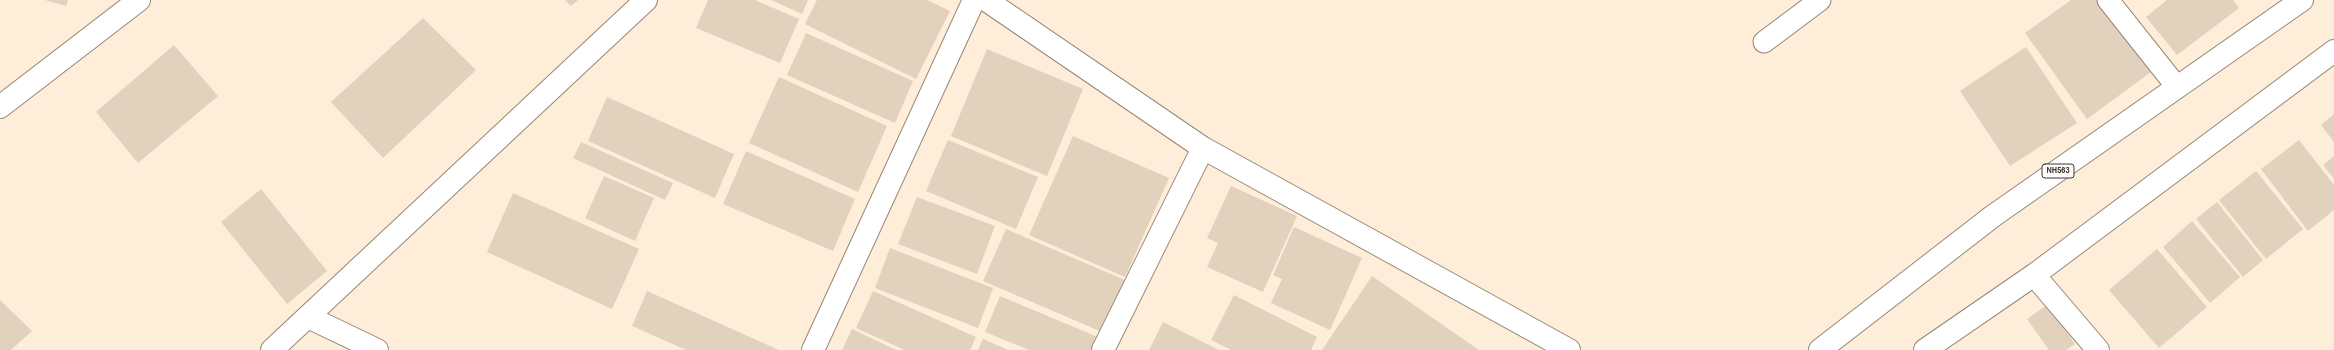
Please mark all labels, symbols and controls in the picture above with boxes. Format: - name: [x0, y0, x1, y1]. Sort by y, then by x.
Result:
- road number: NH563: [2042, 164, 2074, 178]

